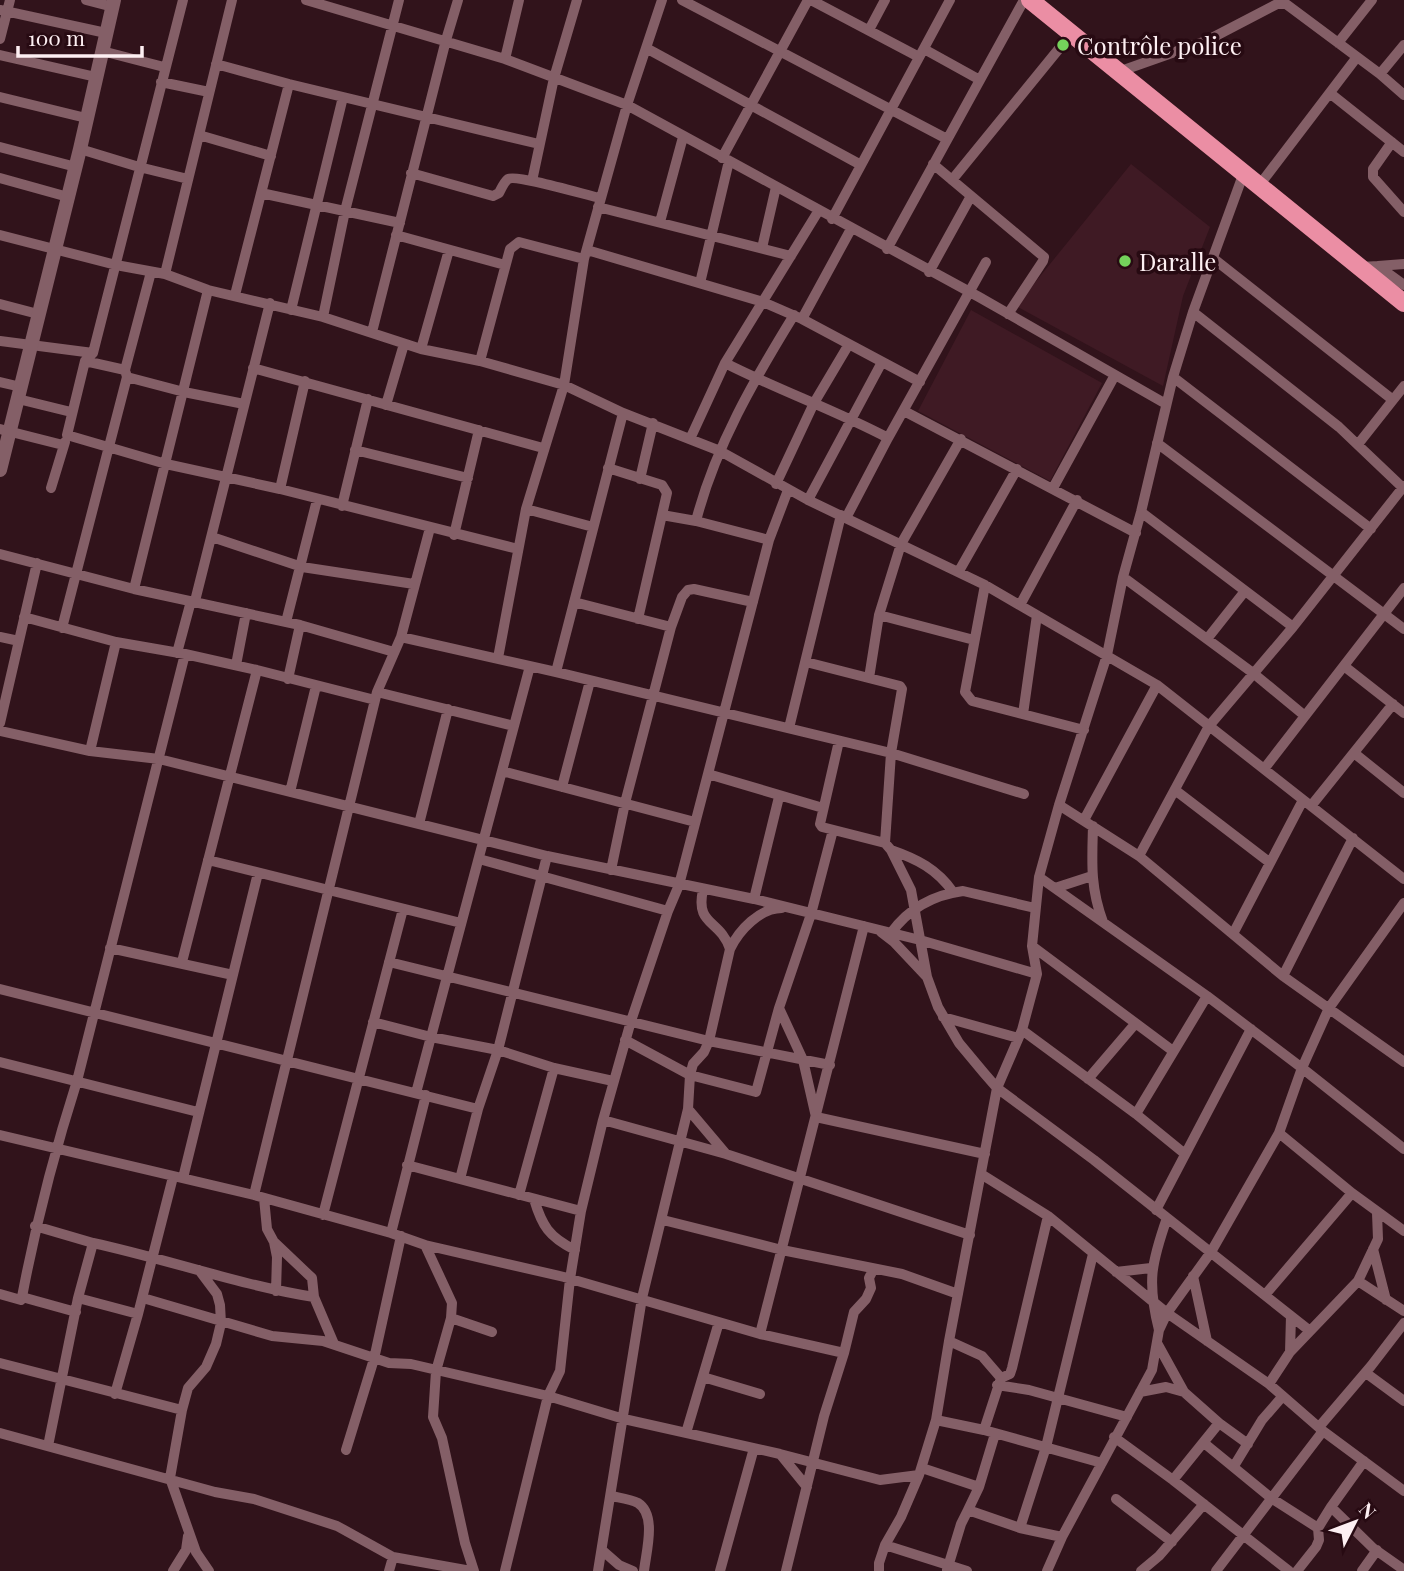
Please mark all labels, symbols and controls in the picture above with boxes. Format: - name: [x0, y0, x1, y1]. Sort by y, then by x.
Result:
- scale bar: [18, 14, 142, 58]
- text: 100 m: [28, 23, 85, 51]
- place label: Contrôle police: [1077, 29, 1242, 61]
- marker: Contrôle police: [1055, 37, 1071, 53]
- place label: Daralle: [1139, 245, 1216, 277]
- marker: Daralle: [1117, 253, 1133, 269]
- north arrow: [1320, 1487, 1390, 1557]
- text: N: [1354, 1496, 1383, 1524]

